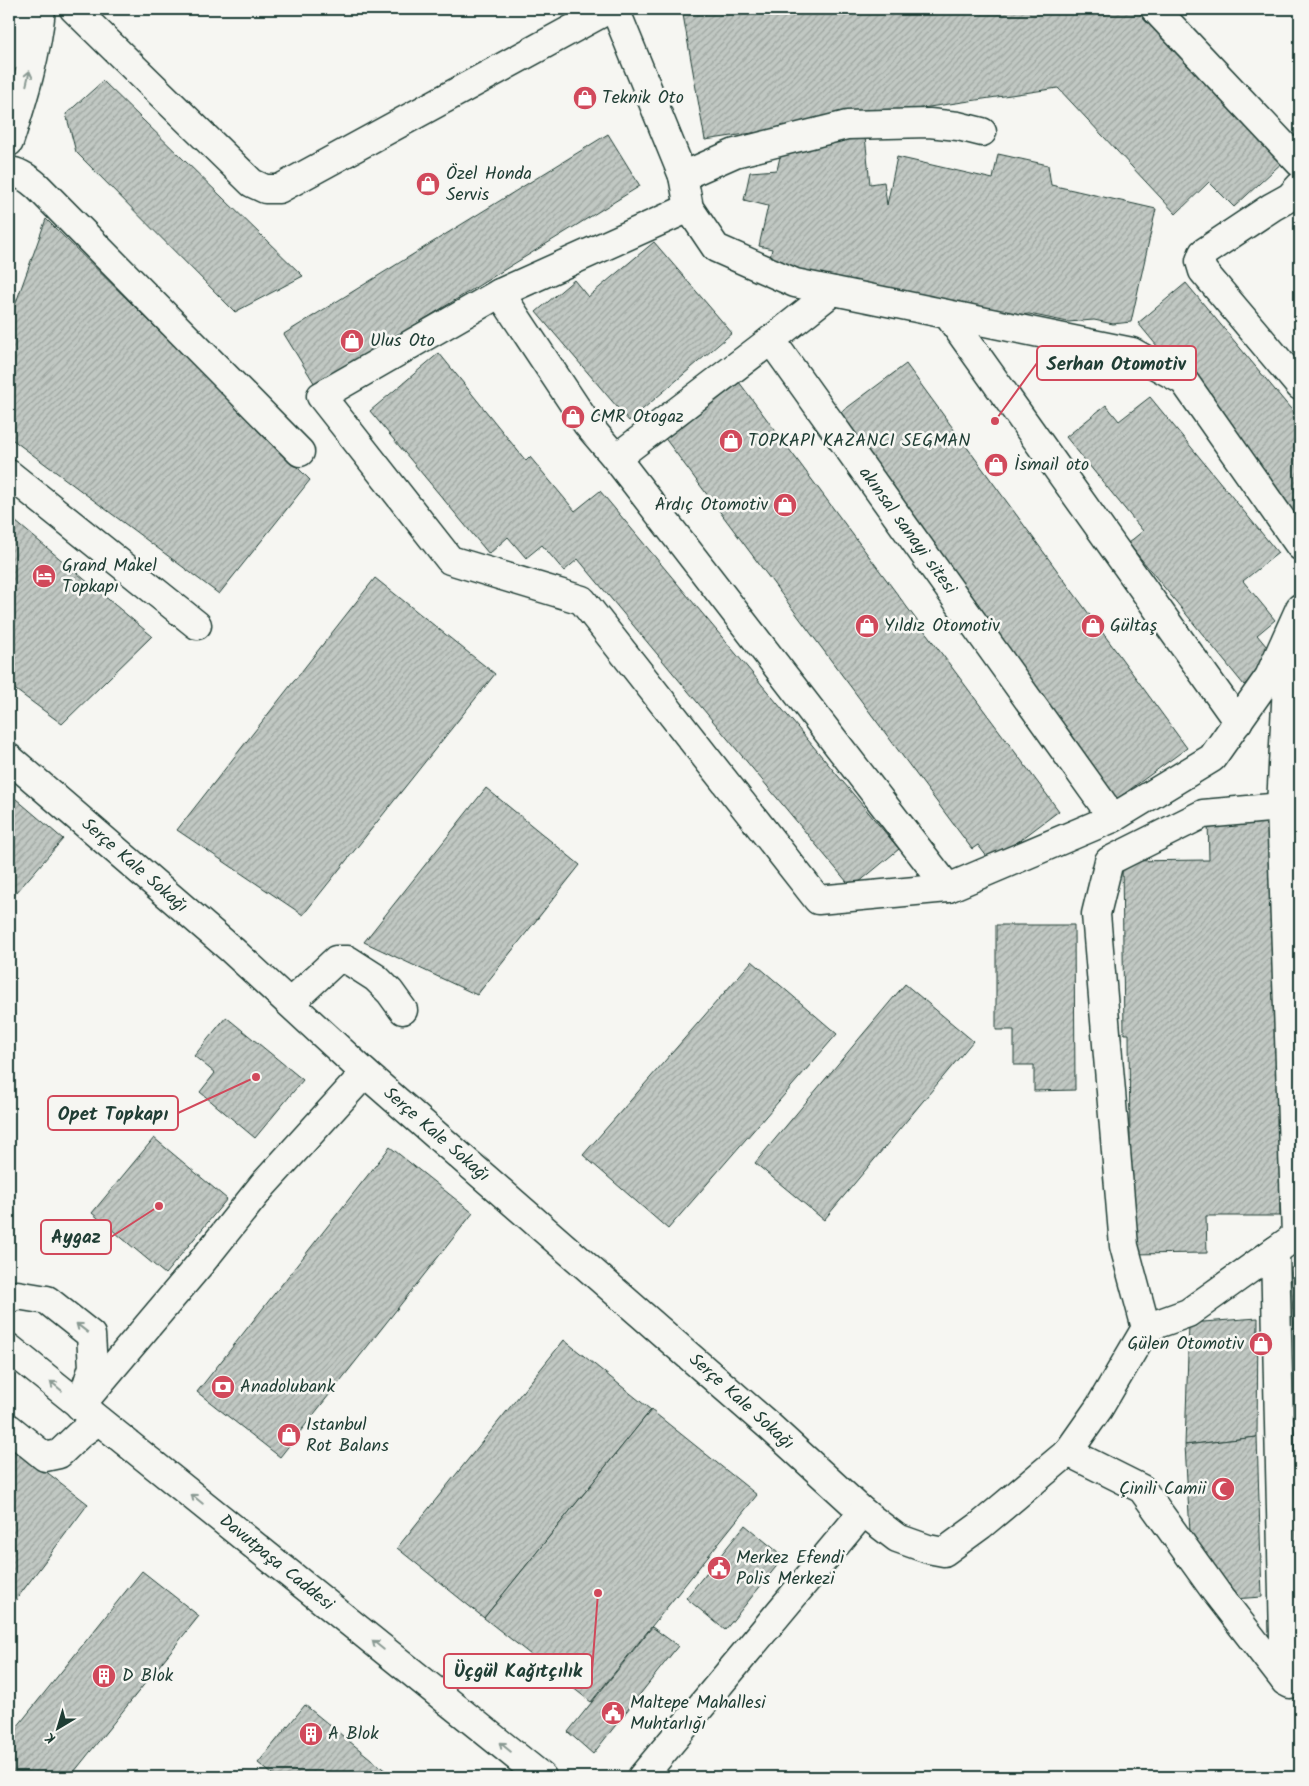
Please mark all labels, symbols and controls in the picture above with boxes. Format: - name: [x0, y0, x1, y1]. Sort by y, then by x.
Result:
- one-way arrow: [24, 71, 33, 87]
- place label: Teknik Oto: [602, 84, 684, 113]
- shop icon: Teknik Oto: [572, 85, 598, 111]
- place label: Özel Honda Servis: [446, 160, 532, 210]
- shop icon: Özel Honda Servis: [415, 171, 441, 197]
- place label: Ulus Oto: [370, 327, 435, 356]
- shop icon: Ulus Oto: [339, 328, 365, 354]
- callout: Serhan Otomotiv: [1037, 346, 1196, 380]
- text: Serhan Otomotiv: [1046, 350, 1187, 380]
- place label: CMR Otogaz: [590, 403, 684, 432]
- shop icon: CMR Otogaz: [560, 404, 586, 430]
- place label: TOPKAPI KAZANCI SEGMAN: [748, 427, 970, 456]
- shop icon: TOPKAPI KAZANCI SEGMAN: [718, 428, 744, 454]
- place label: İsmail oto: [1014, 451, 1089, 480]
- shop icon: İsmail oto: [983, 452, 1009, 478]
- street label: akınsal sanayi sitesi: [851, 461, 964, 602]
- place label: Ardıç Otomotiv: [655, 491, 768, 520]
- shop icon: Ardıç Otomotiv: [772, 492, 798, 518]
- place label: Grand Makel Topkapı: [62, 552, 157, 602]
- hotel icon: Grand Makel Topkapı: [31, 563, 57, 589]
- place label: Yıldız Otomotiv: [884, 612, 1000, 641]
- place label: Gültaş: [1110, 612, 1157, 641]
- shop icon: Yıldız Otomotiv: [854, 613, 880, 639]
- shop icon: Gültaş: [1080, 613, 1106, 639]
- street label: Serçe Kale Sokağı: [74, 811, 194, 921]
- street label: Serçe Kale Sokağı: [376, 1080, 496, 1190]
- callout: Opet Topkapı: [48, 1096, 178, 1130]
- text: Opet Topkapı: [58, 1100, 168, 1130]
- callout: Aygaz: [41, 1220, 111, 1254]
- text: Aygaz: [51, 1223, 101, 1253]
- one-way arrow: [76, 1323, 89, 1334]
- place label: Gülen Otomotiv: [1128, 1330, 1244, 1359]
- shop icon: Gülen Otomotiv: [1248, 1331, 1274, 1357]
- street label: Serçe Kale Sokağı: [682, 1347, 800, 1457]
- place label: Anadolubank: [240, 1373, 336, 1402]
- bank icon: Anadolubank: [210, 1374, 236, 1400]
- one-way arrow: [50, 1381, 63, 1392]
- place label: Istanbul Rot Balans: [306, 1411, 389, 1461]
- shop icon: Istanbul Rot Balans: [276, 1422, 302, 1448]
- place label: Çinili Camii: [1119, 1475, 1207, 1504]
- mosque icon: Çinili Camii: [1210, 1476, 1236, 1502]
- one-way arrow: [190, 1494, 203, 1505]
- street label: Davutpaşa Caddesi: [212, 1507, 340, 1619]
- place label: Merkez Efendi Polis Merkezi: [736, 1544, 845, 1594]
- public building icon: Merkez Efendi Polis Merkezi: [706, 1555, 732, 1581]
- one-way arrow: [372, 1639, 385, 1650]
- callout: Üçgül Kağıtçılık: [444, 1654, 592, 1688]
- text: Üçgül Kağıtçılık: [454, 1657, 583, 1687]
- place label: D Blok: [122, 1662, 174, 1691]
- building icon: D Blok: [91, 1663, 117, 1689]
- place label: Maltepe Mahallesi Muhtarlığı: [630, 1689, 766, 1739]
- public building icon: Maltepe Mahallesi Muhtarlığı: [600, 1700, 626, 1726]
- north arrow: [32, 1704, 82, 1754]
- place label: A Blok: [328, 1720, 379, 1749]
- building icon: A Blok: [298, 1721, 324, 1747]
- text: K: [40, 1726, 61, 1749]
- one-way arrow: [498, 1741, 511, 1752]

